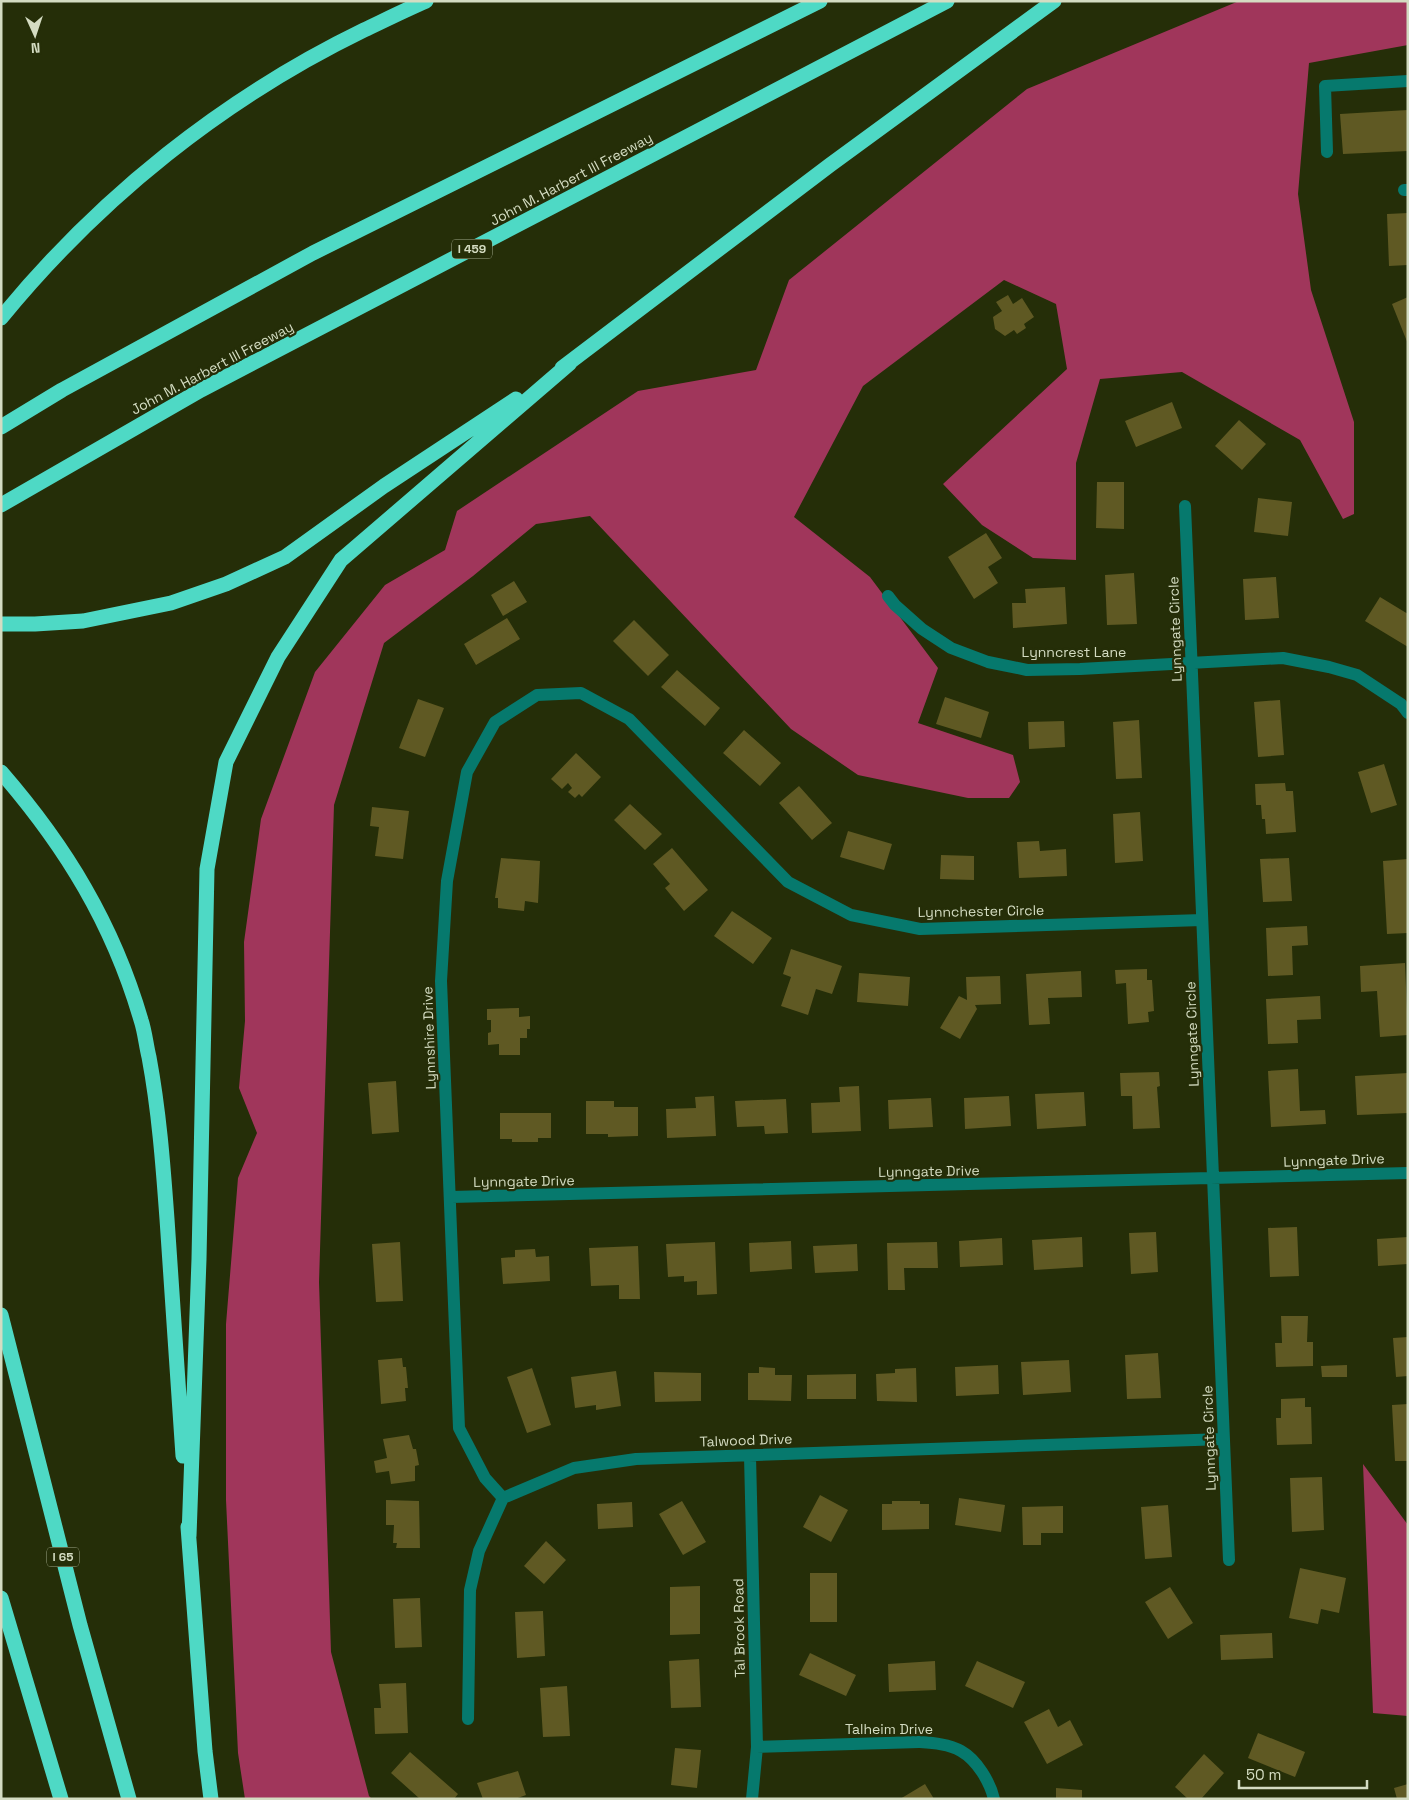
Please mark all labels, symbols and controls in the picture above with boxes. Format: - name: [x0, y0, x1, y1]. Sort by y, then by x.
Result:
- north arrow: [10, 10, 60, 60]
- text: N: [31, 39, 41, 57]
- street label: John M. Harbert III Freeway: [487, 128, 655, 230]
- road number: I 459: [452, 240, 492, 258]
- street label: John M. Harbert III Freeway: [128, 317, 296, 419]
- street label: Lynngate Circle: [1164, 576, 1186, 682]
- street label: Lynncrest Lane: [1022, 643, 1126, 661]
- street label: Lynnchester Circle: [918, 901, 1044, 921]
- street label: Lynngate Circle: [1181, 981, 1203, 1087]
- street label: Lynnshire Drive: [418, 986, 440, 1090]
- street label: Lynngate Drive: [1283, 1149, 1385, 1171]
- street label: Lynngate Drive: [878, 1161, 980, 1181]
- street label: Lynngate Drive: [473, 1171, 575, 1191]
- street label: Lynngate Circle: [1198, 1385, 1220, 1491]
- street label: Talwood Drive: [699, 1429, 793, 1451]
- road number: I 65: [47, 1548, 79, 1566]
- street label: Tal Brook Road: [729, 1578, 749, 1678]
- street label: Talheim Drive: [845, 1720, 933, 1738]
- scale bar: [1239, 1758, 1366, 1790]
- text: 50 m: [1246, 1765, 1281, 1784]

